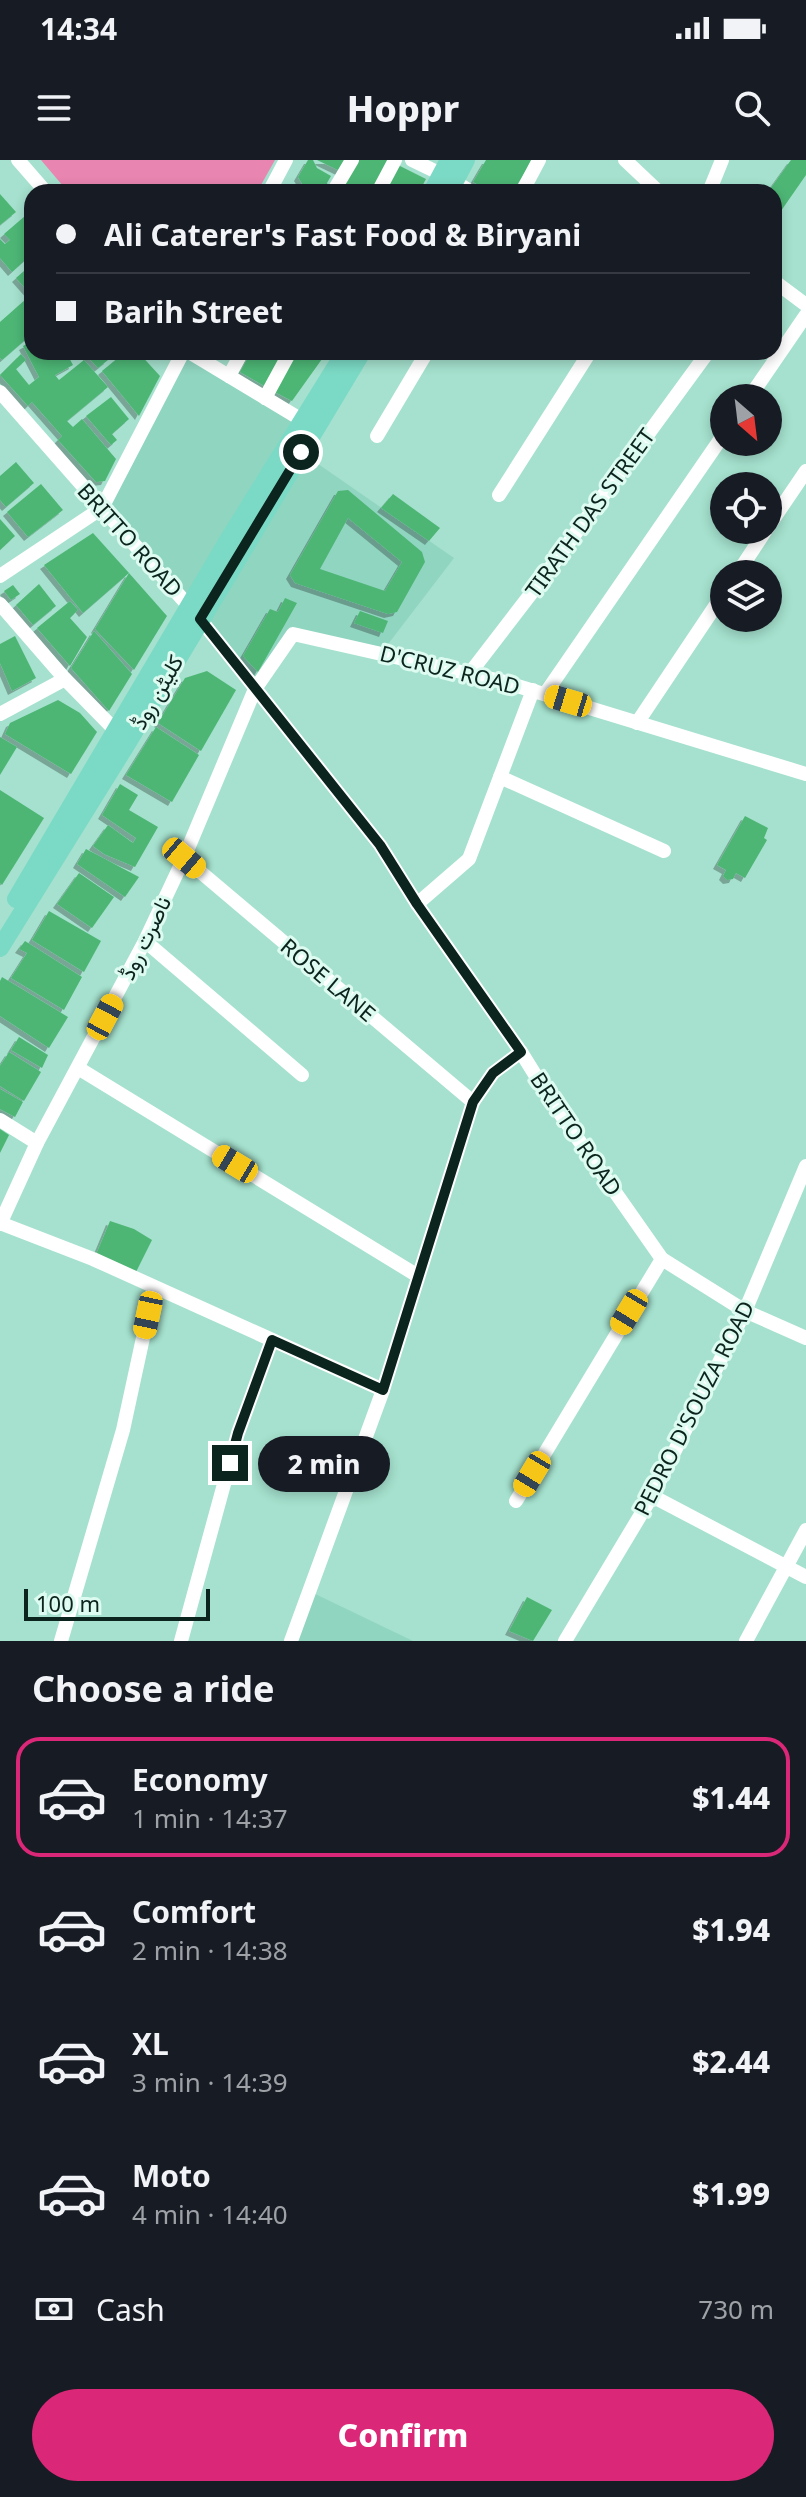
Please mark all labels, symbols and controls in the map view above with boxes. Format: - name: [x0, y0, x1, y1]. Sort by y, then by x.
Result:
- text: 14:34: [40, 8, 117, 49]
- text: Hoppr: [347, 84, 459, 133]
- icon: menu: [32, 86, 76, 130]
- icon: search: [730, 86, 774, 130]
- text: Ali Caterer's Fast Food & Biryani: [104, 214, 581, 255]
- text: Barih Street: [104, 291, 283, 332]
- north arrow: [710, 384, 782, 456]
- map controls: [710, 384, 782, 632]
- street label: TIRATH DAS STREET: [518, 422, 661, 603]
- route start: [283, 434, 319, 470]
- button: locate: [710, 472, 782, 544]
- street label: BRITTO ROAD: [72, 476, 190, 603]
- button: layers: [710, 560, 782, 632]
- street label: D'CRUZ ROAD: [377, 637, 524, 701]
- street label: کلیٹن روڈ: [123, 649, 190, 734]
- car: [542, 683, 594, 719]
- car: [158, 833, 210, 883]
- street label: ناصرت روڈ: [111, 891, 177, 984]
- street label: ROSE LANE: [275, 931, 382, 1028]
- car: [83, 990, 127, 1044]
- street label: BRITTO ROAD: [524, 1066, 629, 1201]
- car: [208, 1141, 262, 1187]
- car: [606, 1285, 652, 1339]
- car: [131, 1289, 165, 1341]
- street label: PEDRO D'SOUZA ROAD: [626, 1295, 760, 1520]
- callout: 2 min: [258, 1435, 390, 1491]
- route end: [212, 1445, 248, 1481]
- text: 2 min: [288, 1446, 360, 1482]
- car: [509, 1447, 555, 1501]
- scale bar: [24, 1585, 210, 1621]
- text: 100 m: [36, 1588, 100, 1618]
- text: Choose a ride: [32, 1664, 274, 1713]
- text: Economy: [132, 1759, 268, 1800]
- icon: car: [36, 1761, 108, 1833]
- text: $1.44: [692, 1777, 770, 1818]
- text: 1 min · 14:37: [132, 1800, 288, 1836]
- text: Comfort: [132, 1891, 256, 1932]
- icon: car: [36, 1893, 108, 1965]
- text: $1.94: [692, 1909, 770, 1950]
- text: 2 min · 14:38: [132, 1932, 288, 1968]
- text: XL: [132, 2023, 169, 2064]
- icon: car: [36, 2025, 108, 2097]
- text: $2.44: [692, 2041, 770, 2082]
- text: 3 min · 14:39: [132, 2064, 288, 2100]
- text: Moto: [132, 2155, 211, 2196]
- icon: car: [36, 2157, 108, 2229]
- text: $1.99: [692, 2173, 770, 2214]
- text: 4 min · 14:40: [132, 2196, 288, 2232]
- icon: cash: [32, 2287, 76, 2331]
- text: Cash: [96, 2289, 165, 2330]
- text: 730 m: [698, 2291, 774, 2327]
- button: Confirm: [32, 2389, 774, 2481]

